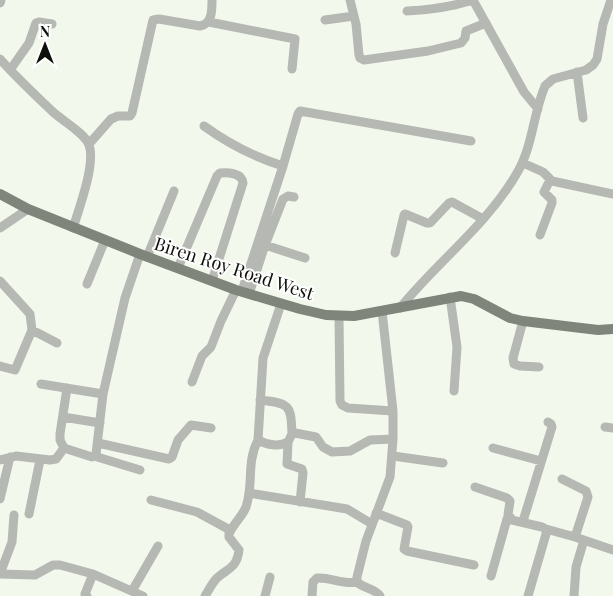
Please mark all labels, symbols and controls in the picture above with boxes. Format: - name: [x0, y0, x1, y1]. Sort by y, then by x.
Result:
- north arrow: [20, 20, 70, 70]
- text: N: [40, 22, 50, 41]
- street label: Biren Roy Road West: [152, 231, 318, 305]

